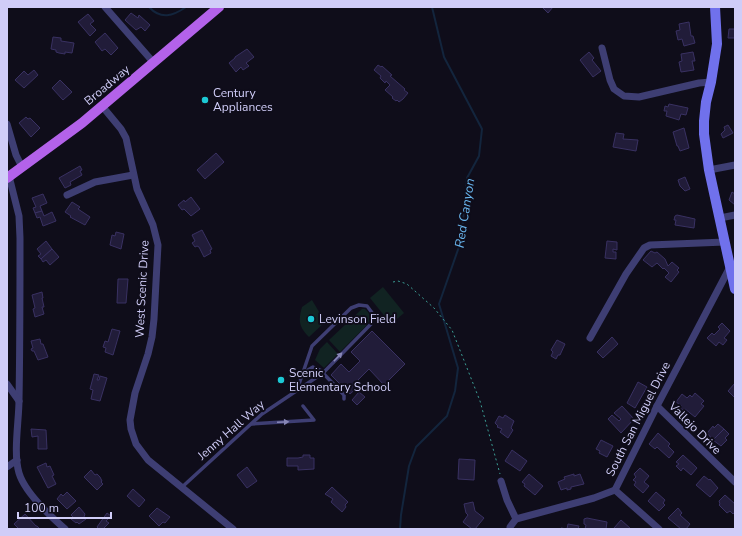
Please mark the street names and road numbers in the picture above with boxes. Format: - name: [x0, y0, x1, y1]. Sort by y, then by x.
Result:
- street label: Broadway: [81, 61, 134, 109]
- street label: West Scenic Drive: [131, 240, 153, 338]
- street label: South San Miguel Drive: [602, 359, 674, 479]
- street label: Jenny Hall Way: [193, 396, 268, 464]
- street label: Vallejo Drive: [664, 397, 725, 458]

